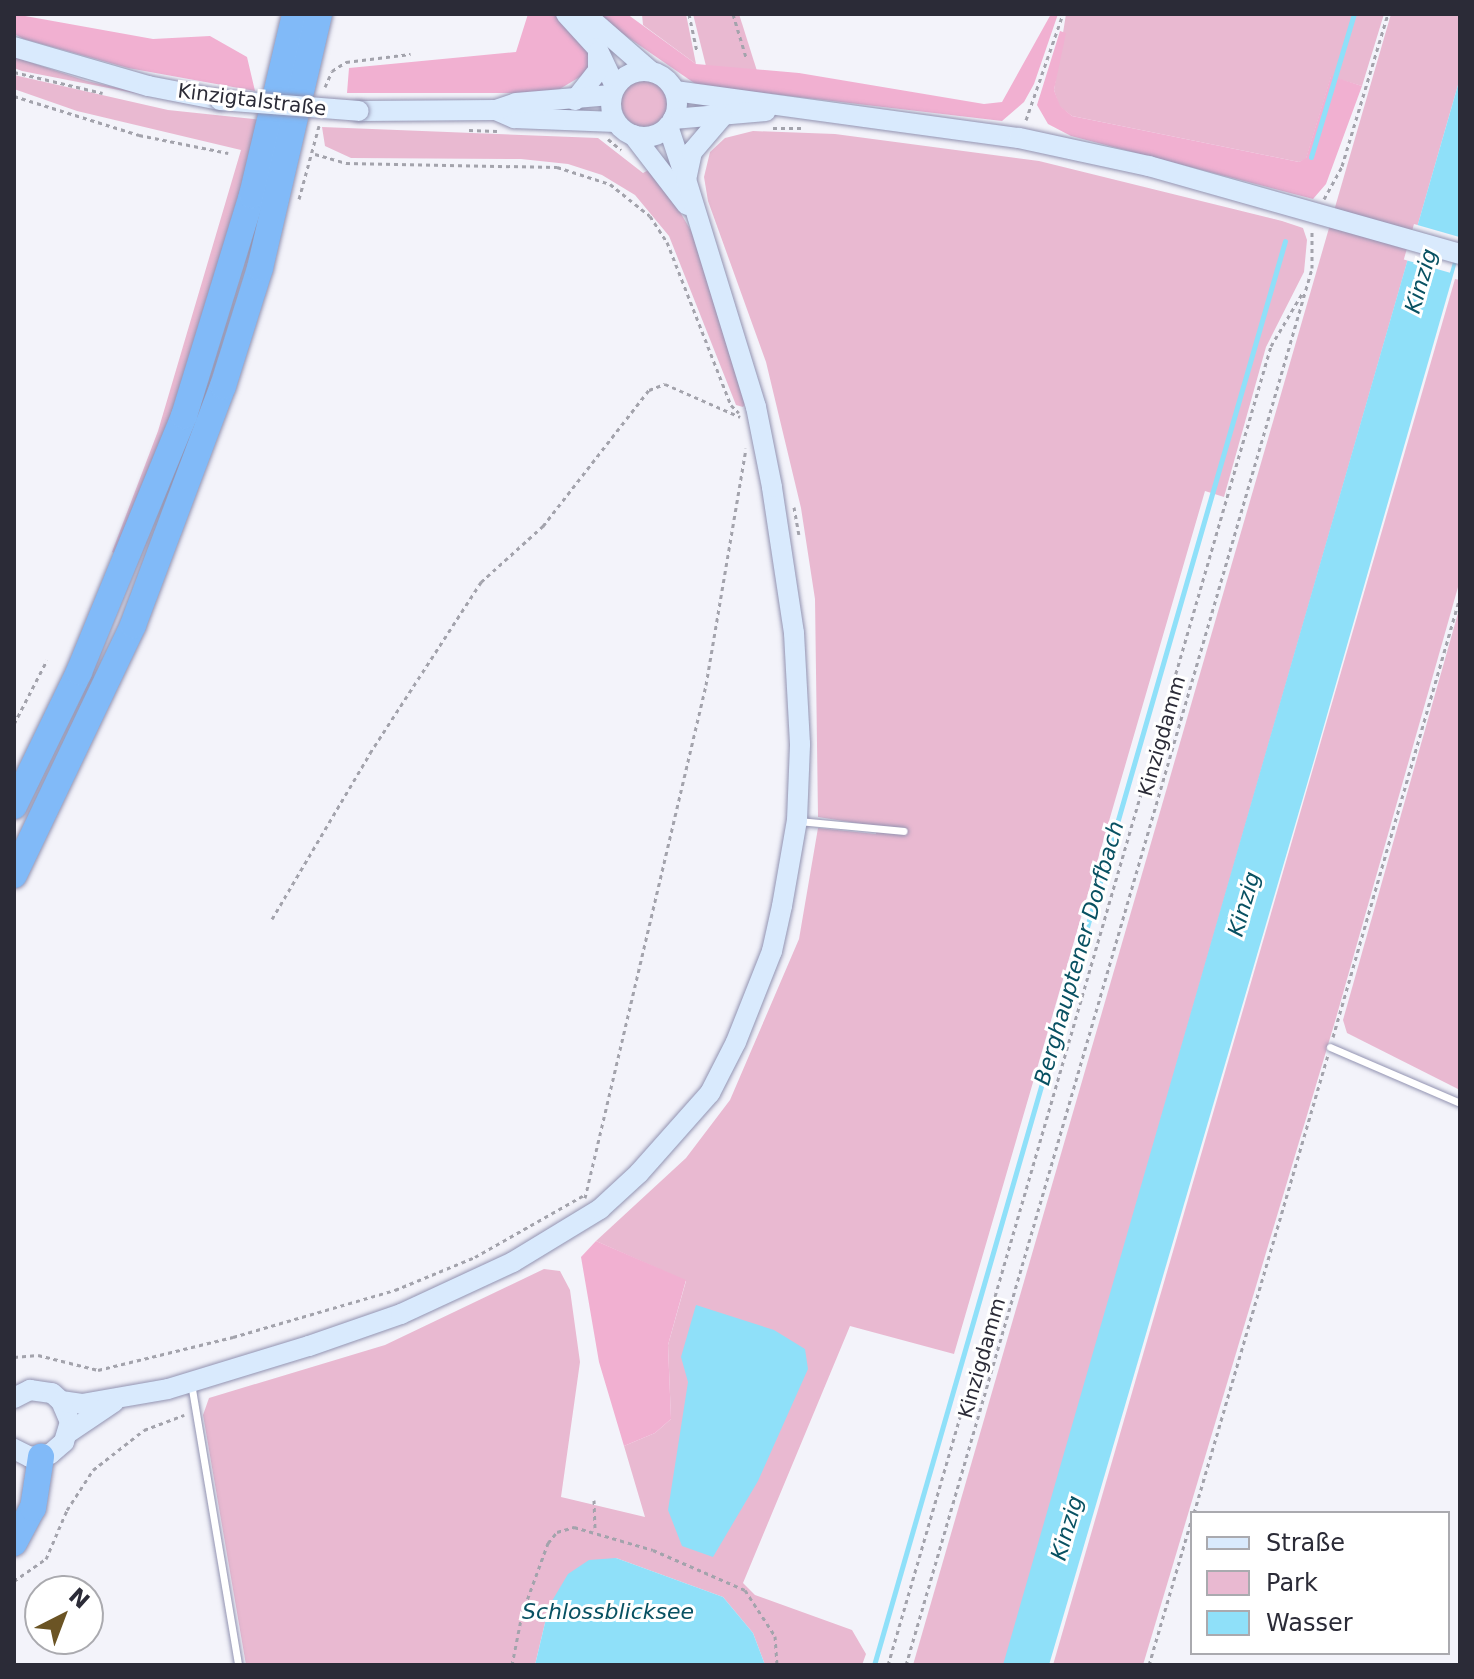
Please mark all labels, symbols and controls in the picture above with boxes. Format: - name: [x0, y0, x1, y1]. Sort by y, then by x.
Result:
- street label: Kinzigtalstraße: [176, 79, 328, 121]
- water label: Kinzig: [1399, 246, 1443, 316]
- street label: Kinzigdamm: [1133, 673, 1191, 799]
- water label: Berghauptener Dorfbach: [1029, 818, 1129, 1088]
- water label: Kinzig: [1222, 869, 1266, 939]
- street label: Kinzigdamm: [953, 1295, 1011, 1421]
- water label: Kinzig: [1045, 1493, 1089, 1563]
- legend: [1190, 1511, 1450, 1655]
- text: Straße: [1266, 1529, 1345, 1557]
- text: Park: [1266, 1569, 1318, 1597]
- north arrow: [24, 1575, 104, 1655]
- text: N: [64, 1583, 94, 1614]
- water label: Schlossblicksee: [522, 1599, 694, 1625]
- text: Wasser: [1266, 1609, 1353, 1637]

